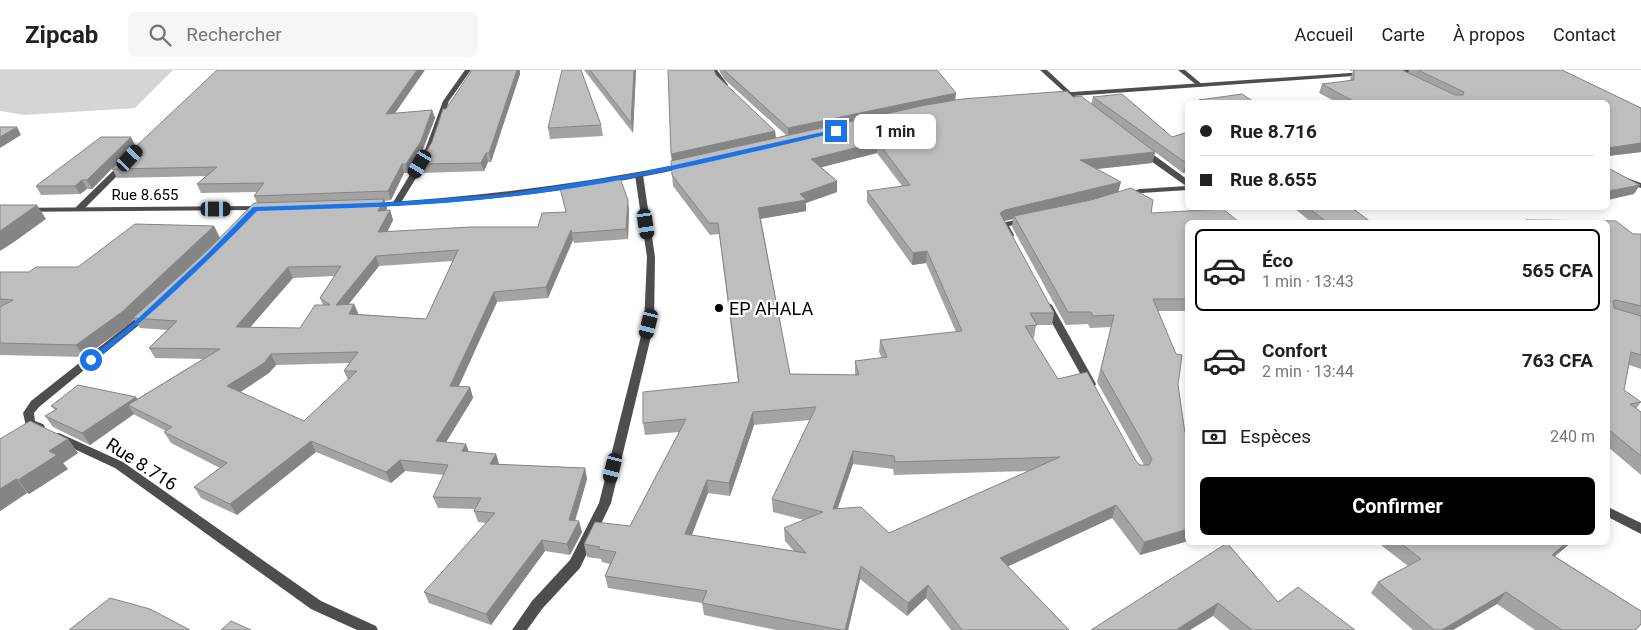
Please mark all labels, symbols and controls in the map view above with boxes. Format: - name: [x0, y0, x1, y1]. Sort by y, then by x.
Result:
- search box: [128, 12, 478, 57]
- text: Zipcab: [25, 21, 98, 49]
- icon: search: [146, 21, 174, 49]
- text: Rechercher: [186, 23, 282, 46]
- text: Accueil: [1295, 24, 1353, 45]
- text: Carte: [1381, 24, 1425, 45]
- text: À propos: [1453, 24, 1525, 45]
- text: Contact: [1553, 24, 1616, 45]
- callout: 1 min: [854, 114, 936, 148]
- route end: [825, 120, 847, 142]
- text: Rue 8.716: [1230, 120, 1317, 143]
- text: 1 min: [875, 122, 915, 141]
- car: [114, 142, 145, 174]
- car: [405, 147, 434, 181]
- text: Rue 8.655: [1230, 168, 1317, 191]
- street label: Rue 8.655: [112, 186, 178, 204]
- car: [201, 202, 231, 217]
- car: [636, 208, 655, 240]
- icon: car: [1202, 248, 1247, 293]
- text: Éco: [1262, 249, 1293, 272]
- text: 565 CFA: [1522, 259, 1593, 282]
- text: 1 min · 13:43: [1262, 272, 1354, 291]
- place label: EP AHALA: [729, 298, 813, 319]
- marker: EP AHALA: [713, 302, 725, 314]
- car: [638, 308, 659, 340]
- icon: car: [1202, 338, 1247, 383]
- text: Confort: [1262, 339, 1327, 362]
- route start: [80, 349, 102, 371]
- text: 763 CFA: [1522, 349, 1593, 372]
- text: 2 min · 13:44: [1262, 362, 1354, 381]
- icon: cash: [1200, 423, 1228, 451]
- text: Espèces: [1240, 425, 1311, 448]
- text: 240 m: [1550, 427, 1595, 446]
- street label: Rue 8.716: [103, 433, 181, 495]
- car: [602, 452, 623, 484]
- button: Confirmer: [1200, 477, 1595, 535]

